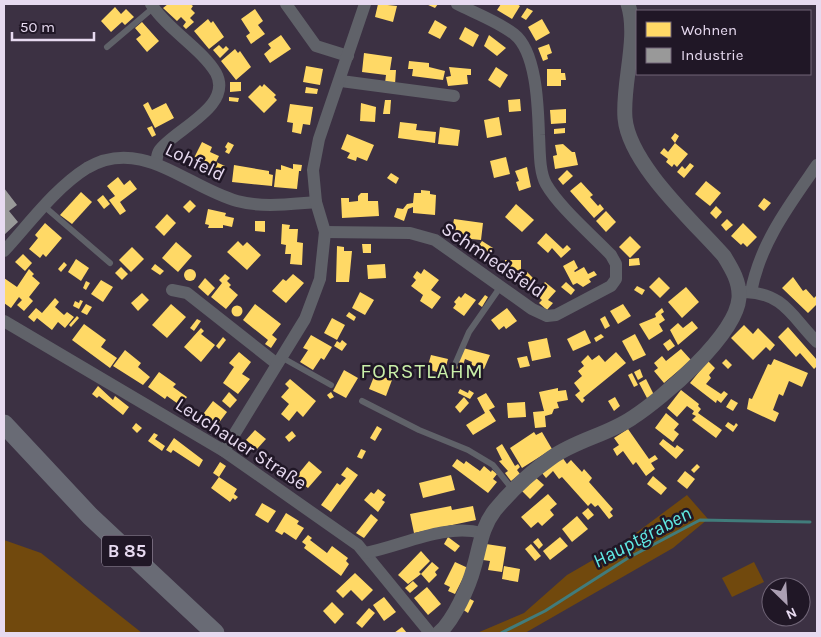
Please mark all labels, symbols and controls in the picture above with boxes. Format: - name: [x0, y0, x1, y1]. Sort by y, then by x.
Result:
- scale bar: [12, 10, 95, 42]
- legend: [636, 10, 811, 75]
- text: 50 m: [20, 18, 55, 36]
- text: Wohnen: [681, 21, 737, 39]
- text: Industrie: [681, 46, 743, 64]
- street label: Lohfeld: [162, 138, 228, 186]
- street label: Schmiedsfeld: [437, 217, 549, 303]
- district label: FORSTLAHM: [360, 359, 484, 383]
- street label: Leuchauer Straße: [171, 393, 311, 495]
- water label: Hauptgraben: [589, 501, 695, 573]
- road number: B 85: [102, 536, 152, 566]
- north arrow: [761, 577, 811, 627]
- text: N: [783, 604, 799, 623]

